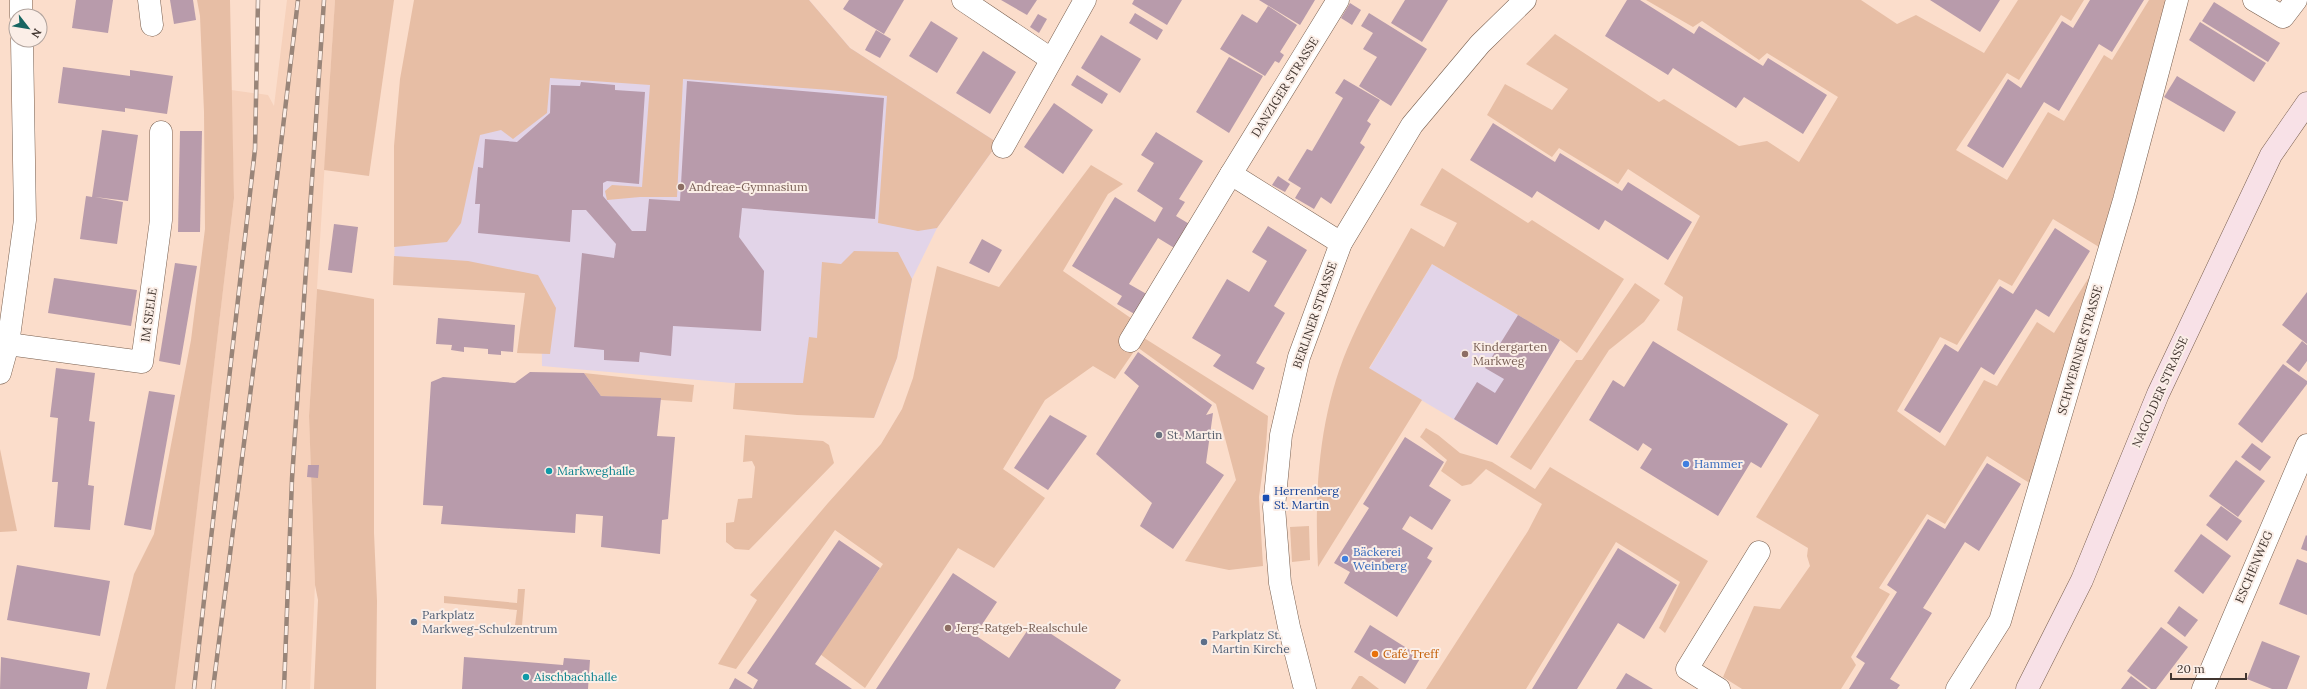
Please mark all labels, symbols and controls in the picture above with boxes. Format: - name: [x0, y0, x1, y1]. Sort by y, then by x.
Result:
- north arrow: [8, 8, 48, 48]
- text: N: [28, 26, 45, 41]
- street label: DANZIGER STRASSE: [1248, 34, 1321, 140]
- place label: Andreae-Gymnasium: [688, 179, 808, 194]
- marker: Andreae-Gymnasium: [676, 182, 686, 192]
- street label: BERLINER STRASSE: [1289, 260, 1340, 370]
- street label: SCHWERINER STRASSE: [2054, 283, 2105, 416]
- street label: IM SEELE: [137, 287, 160, 343]
- street label: NAGOLDER STRASSE: [2128, 334, 2191, 450]
- place label: Kindergarten Markweg: [1473, 339, 1547, 368]
- marker: Kindergarten Markweg: [1460, 349, 1470, 359]
- place label: St. Martin: [1167, 427, 1222, 442]
- marker: St. Martin: [1154, 430, 1164, 440]
- place label: Hammer: [1694, 456, 1743, 471]
- marker: Hammer: [1681, 459, 1691, 469]
- place label: Markweghalle: [557, 463, 636, 478]
- marker: Markweghalle: [544, 466, 554, 476]
- place label: Herrenberg St. Martin: [1274, 483, 1339, 512]
- marker: Herrenberg St. Martin: [1261, 493, 1271, 503]
- street label: ESCHENWEG: [2232, 528, 2276, 605]
- place label: Bäckerei Weinberg: [1353, 544, 1407, 573]
- marker: Bäckerei Weinberg: [1340, 554, 1350, 564]
- place label: Parkplatz Markweg-Schulzentrum: [422, 607, 558, 636]
- marker: Parkplatz Markweg-Schulzentrum: [409, 617, 419, 627]
- place label: Jerg-Ratgeb-Realschule: [955, 620, 1088, 635]
- marker: Jerg-Ratgeb-Realschule: [943, 623, 953, 633]
- place label: Parkplatz St. Martin Kirche: [1212, 627, 1290, 656]
- marker: Parkplatz St. Martin Kirche: [1199, 637, 1209, 647]
- place label: Café Treff: [1383, 646, 1440, 661]
- marker: Café Treff: [1370, 649, 1380, 659]
- scale bar: [2171, 655, 2246, 681]
- text: 20 m: [2177, 661, 2205, 676]
- place label: Aischbachhalle: [533, 669, 618, 684]
- marker: Aischbachhalle: [521, 672, 531, 682]

